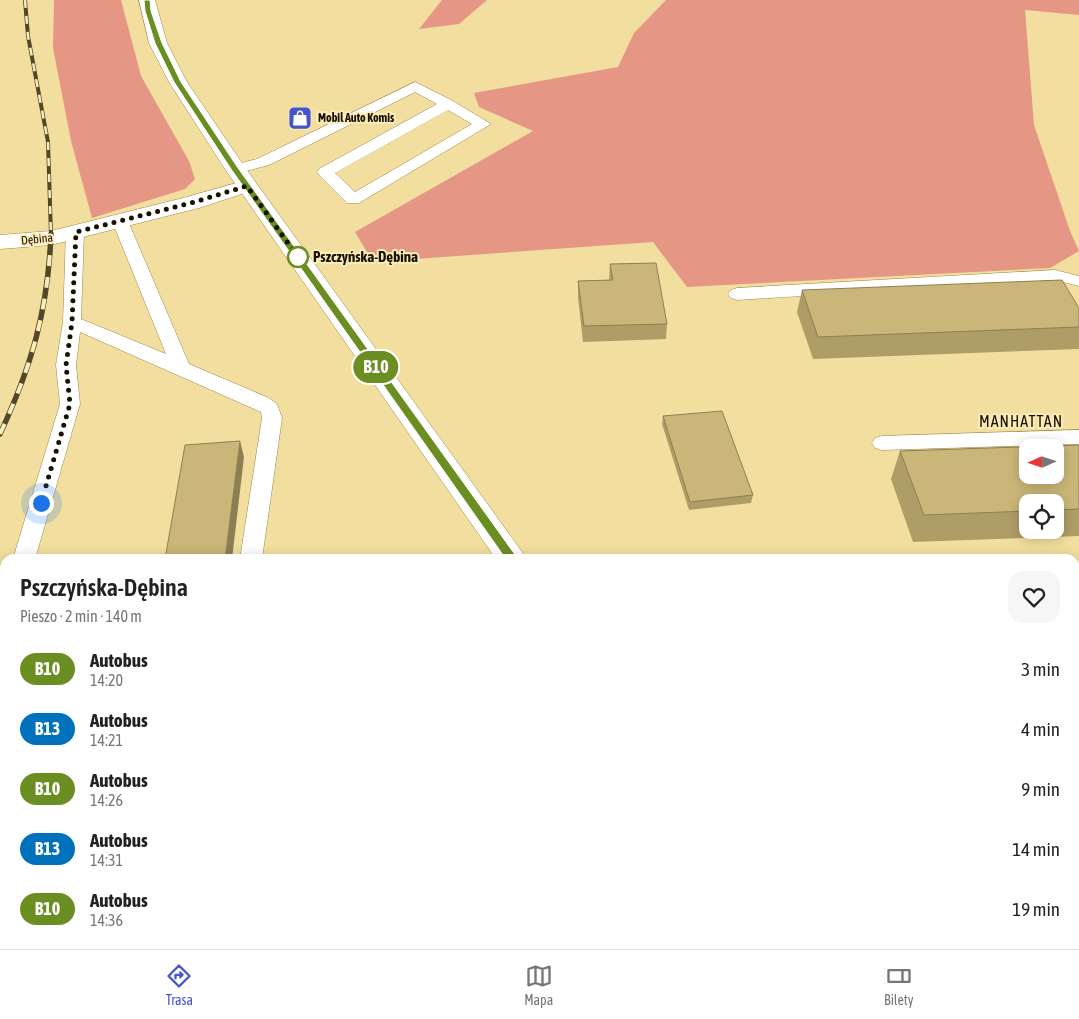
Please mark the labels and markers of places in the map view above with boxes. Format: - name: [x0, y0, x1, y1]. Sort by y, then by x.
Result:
- shop icon: Mobil Auto Komis: [287, 105, 313, 131]
- place label: Mobil Auto Komis: [318, 111, 395, 125]
- marker: Pszczyńska-Dębina: [287, 246, 309, 268]
- place label: Pszczyńska-Dębina: [313, 248, 418, 265]

